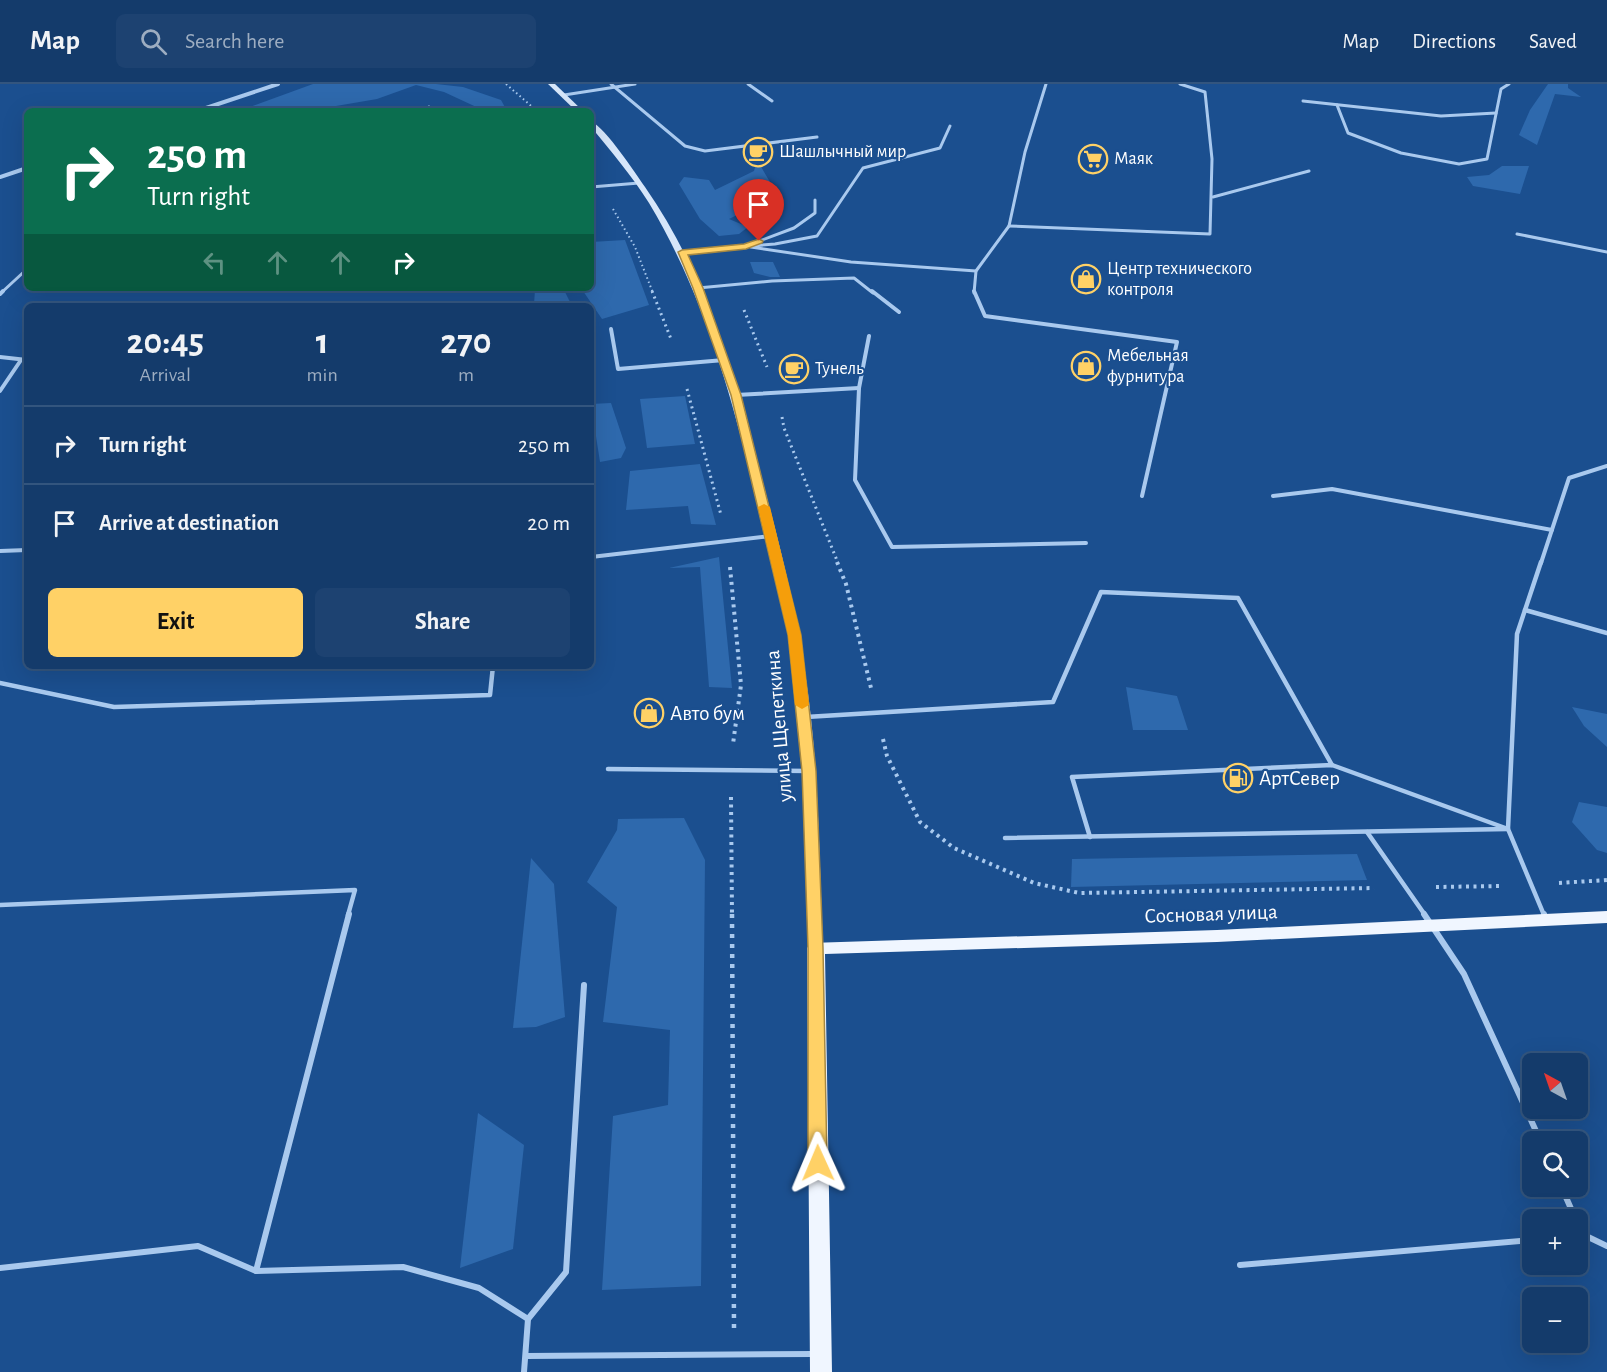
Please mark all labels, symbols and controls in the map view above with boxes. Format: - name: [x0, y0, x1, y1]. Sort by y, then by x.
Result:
- search box: [116, 14, 536, 68]
- icon: search: [137, 25, 170, 58]
- text: Map: [30, 27, 80, 55]
- text: Search here: [185, 30, 284, 52]
- text: Map: [1343, 31, 1379, 52]
- text: Directions: [1412, 31, 1496, 52]
- text: Saved: [1529, 31, 1577, 52]
- icon: right: [48, 132, 126, 210]
- text: 250 m: [147, 134, 247, 176]
- cafe icon: Шашлычный мир: [742, 136, 774, 168]
- place label: Шашлычный мир: [779, 143, 906, 161]
- supermarket icon: Маяк: [1077, 143, 1109, 175]
- place label: Маяк: [1114, 150, 1154, 168]
- pin: [733, 179, 784, 241]
- text: Turn right: [147, 183, 250, 210]
- icon: arrive: [742, 188, 775, 221]
- icon: left: [198, 246, 231, 279]
- icon: ahead: [261, 246, 294, 279]
- icon: ahead: [324, 246, 357, 279]
- icon: right: [387, 246, 420, 279]
- place label: Центр технического контроля: [1107, 260, 1252, 299]
- shop icon: Центр технического контроля: [1070, 263, 1102, 295]
- text: 20:45: [126, 324, 204, 360]
- text: 1: [316, 324, 329, 360]
- text: 270: [440, 324, 492, 360]
- place label: Мебельная фурнитура: [1107, 346, 1189, 386]
- shop icon: Мебельная фурнитура: [1070, 350, 1102, 382]
- cafe icon: Тунель: [778, 353, 810, 385]
- place label: Тунель: [815, 360, 864, 378]
- text: Arrival: [140, 365, 191, 385]
- text: min: [307, 365, 338, 385]
- text: m: [458, 365, 474, 385]
- icon: right: [48, 429, 81, 462]
- text: Turn right: [99, 434, 186, 456]
- text: 250 m: [518, 434, 570, 456]
- icon: arrive: [48, 507, 81, 540]
- text: Arrive at destination: [99, 512, 279, 534]
- text: 20 m: [527, 512, 570, 534]
- button: Exit: [48, 588, 303, 657]
- button: Share: [315, 588, 570, 657]
- street label: улица Щепеткина: [762, 649, 796, 804]
- shop icon: Авто бум: [633, 697, 665, 729]
- place label: Авто бум: [670, 703, 745, 724]
- fuel station icon: АртСевер: [1222, 762, 1254, 794]
- place label: АртСевер: [1259, 768, 1340, 789]
- street label: Сосновая улица: [1144, 901, 1278, 927]
- north arrow: [1522, 1053, 1588, 1119]
- map controls: [1522, 1053, 1588, 1353]
- position arrow: [786, 1131, 850, 1195]
- button: search: [1522, 1131, 1588, 1197]
- button: +: [1522, 1209, 1588, 1275]
- button: −: [1522, 1287, 1588, 1353]

